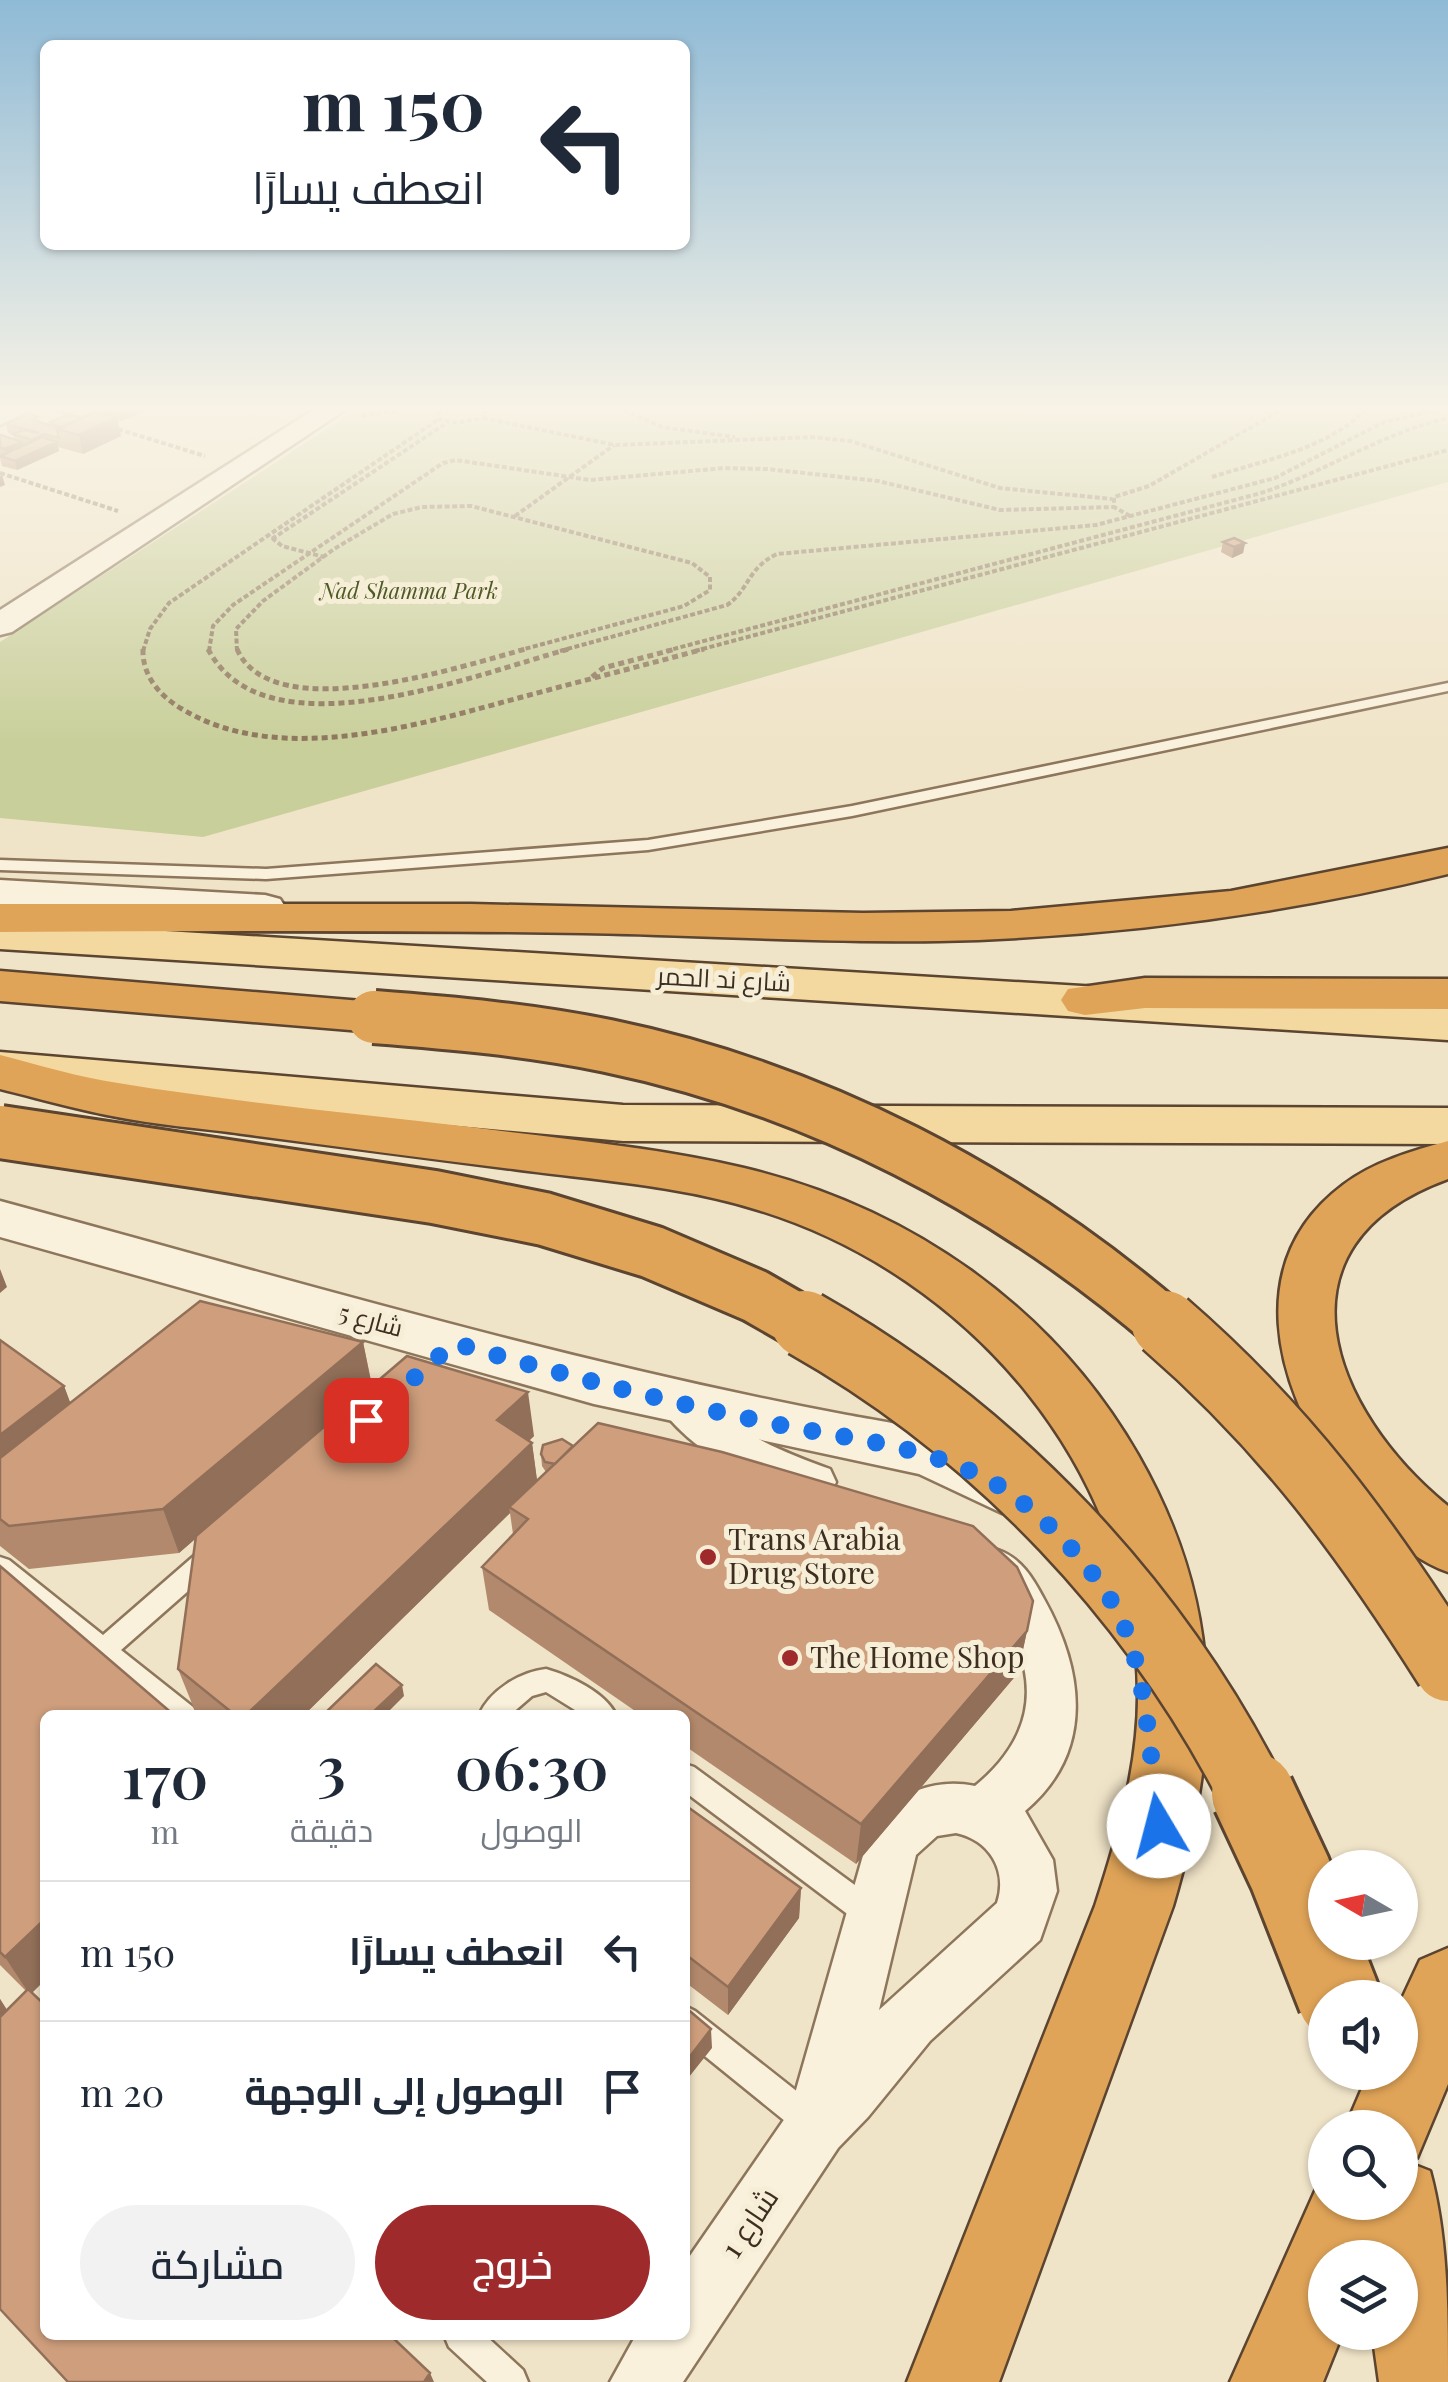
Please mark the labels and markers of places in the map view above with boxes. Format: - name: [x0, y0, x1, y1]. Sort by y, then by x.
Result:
- pin: [324, 1378, 409, 1463]
- place label: Trans Arabia Drug Store: [728, 1518, 901, 1592]
- marker: Trans Arabia Drug Store: [697, 1546, 719, 1568]
- place label: The Home Shop: [810, 1636, 1024, 1676]
- marker: The Home Shop: [779, 1647, 801, 1669]

